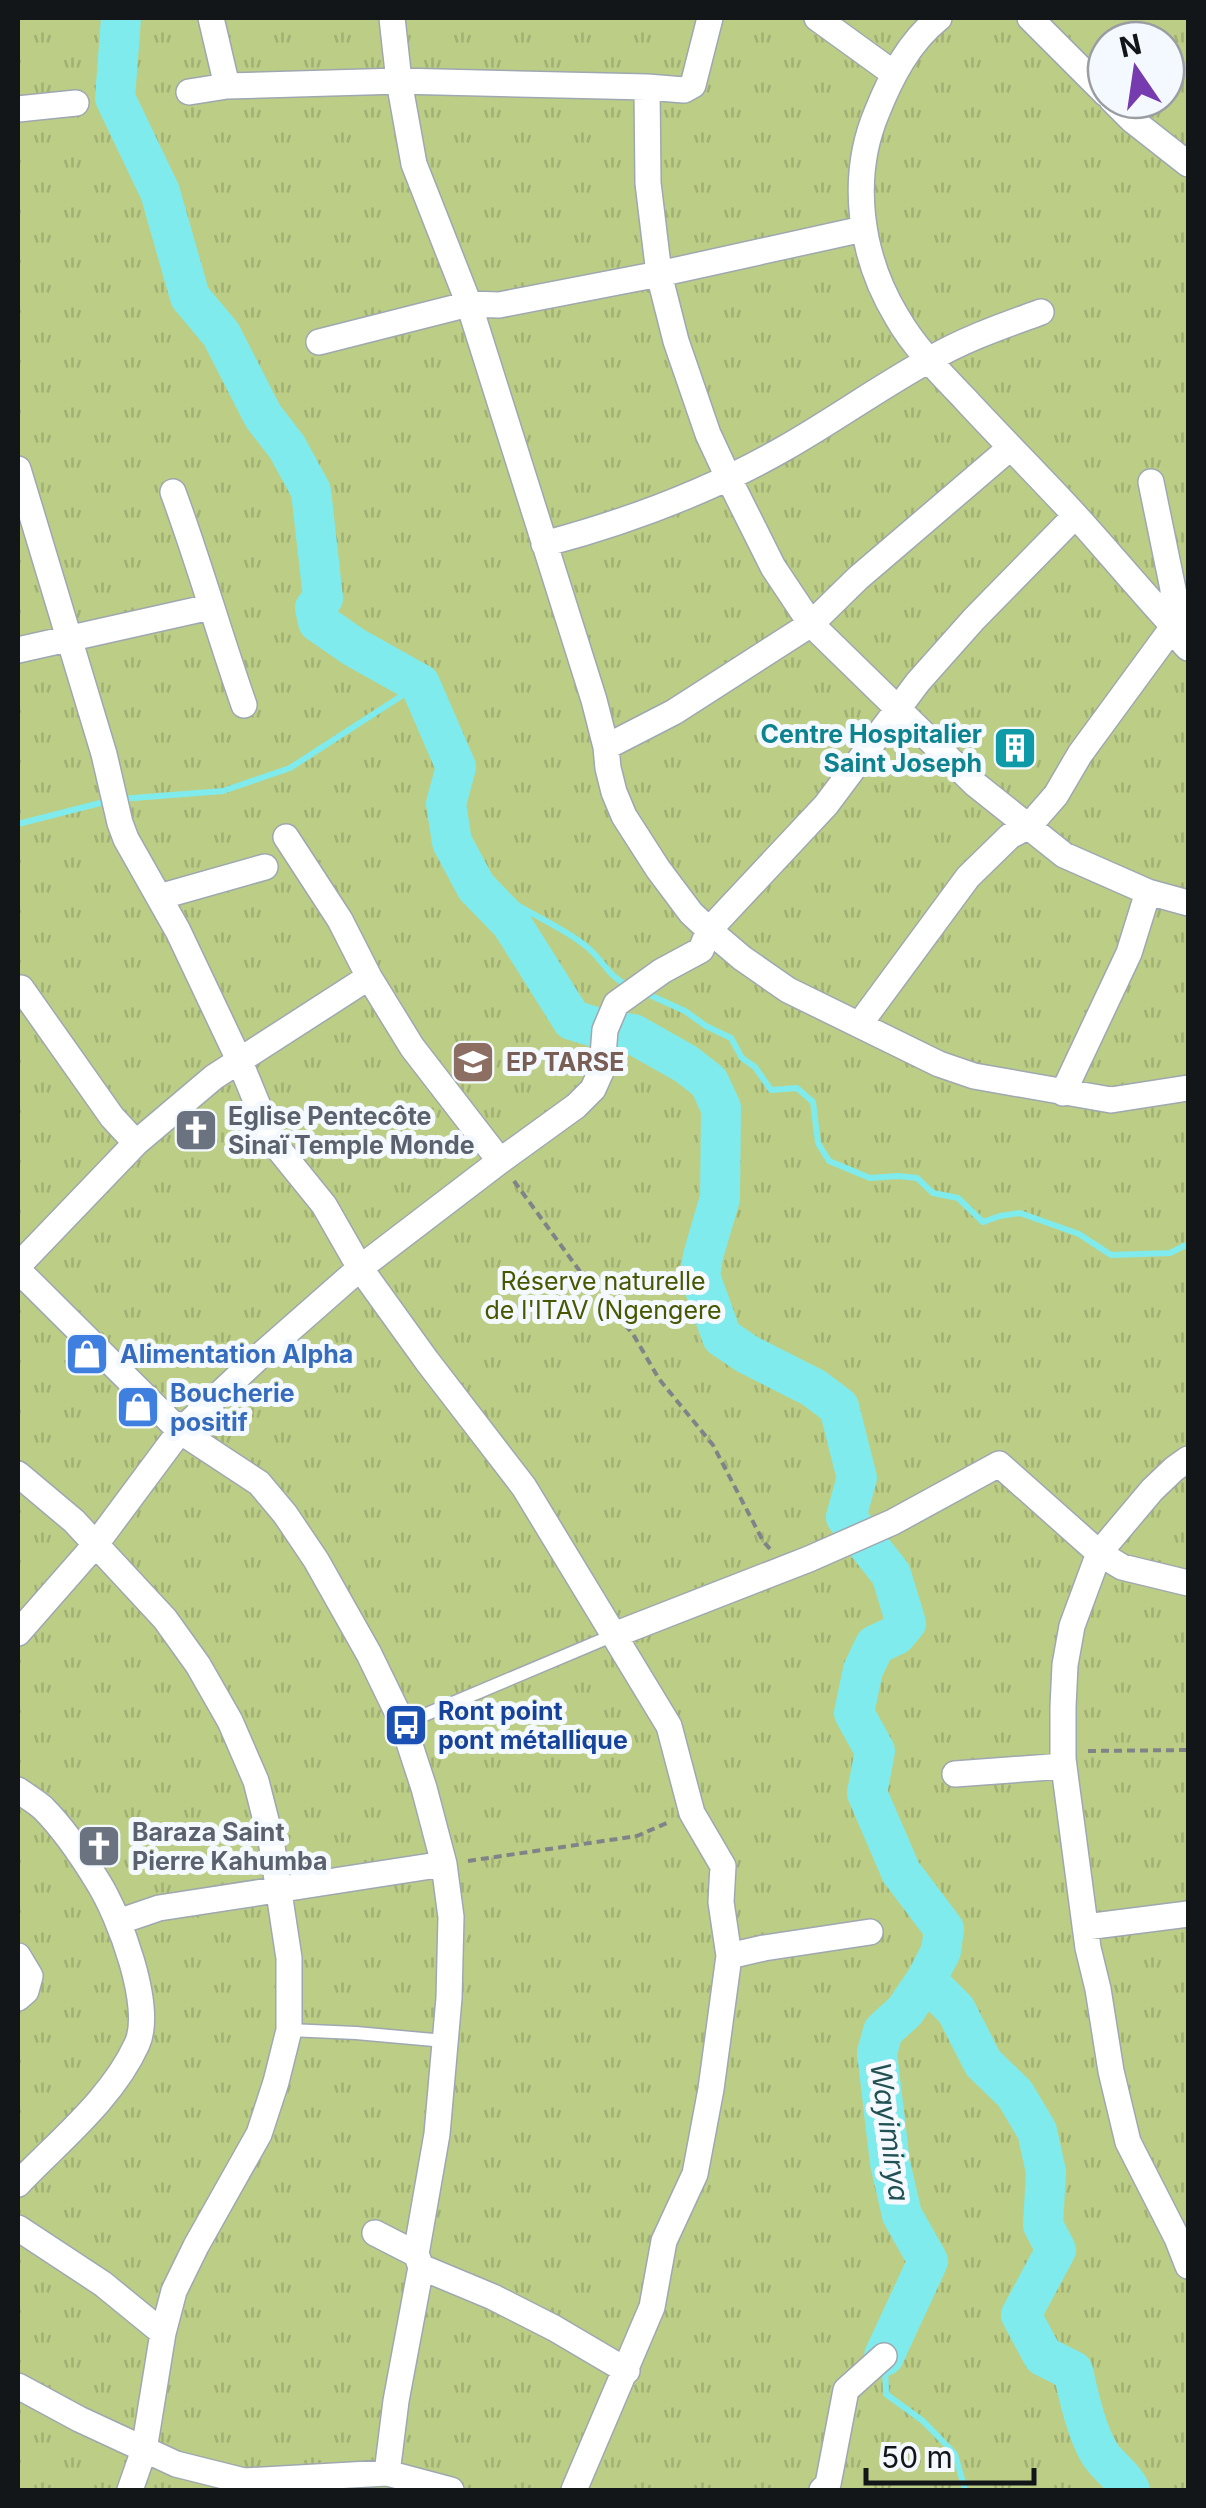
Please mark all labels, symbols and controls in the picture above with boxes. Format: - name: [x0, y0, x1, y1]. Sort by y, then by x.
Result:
- north arrow: [1086, 20, 1186, 120]
- text: N: [1116, 27, 1145, 65]
- place label: Centre Hospitalier Saint Joseph: [761, 719, 982, 778]
- building icon: Centre Hospitalier Saint Joseph: [992, 725, 1038, 771]
- school or university icon: EP TARSE: [450, 1039, 496, 1085]
- place label: EP TARSE: [506, 1047, 624, 1077]
- place label: Eglise Pentecôte Sinaï Temple Monde: [228, 1101, 475, 1160]
- church icon: Eglise Pentecôte Sinaï Temple Monde: [173, 1107, 219, 1153]
- park label: Réserve naturelle de l'ITAV (Ngengere: [484, 1266, 722, 1325]
- shop icon: Alimentation Alpha: [64, 1331, 110, 1377]
- place label: Alimentation Alpha: [120, 1339, 353, 1369]
- place label: Boucherie positif: [170, 1378, 295, 1437]
- shop icon: Boucherie positif: [115, 1384, 161, 1430]
- place label: Ront point pont métallique: [438, 1696, 628, 1755]
- bus stop icon: Ront point pont métallique: [383, 1702, 429, 1748]
- place label: Baraza Saint Pierre Kahumba: [132, 1817, 328, 1876]
- church icon: Baraza Saint Pierre Kahumba: [76, 1823, 122, 1869]
- water label: Wayimirya: [863, 2060, 917, 2204]
- scale bar: [866, 2423, 1034, 2485]
- text: 50 m: [881, 2439, 953, 2475]

